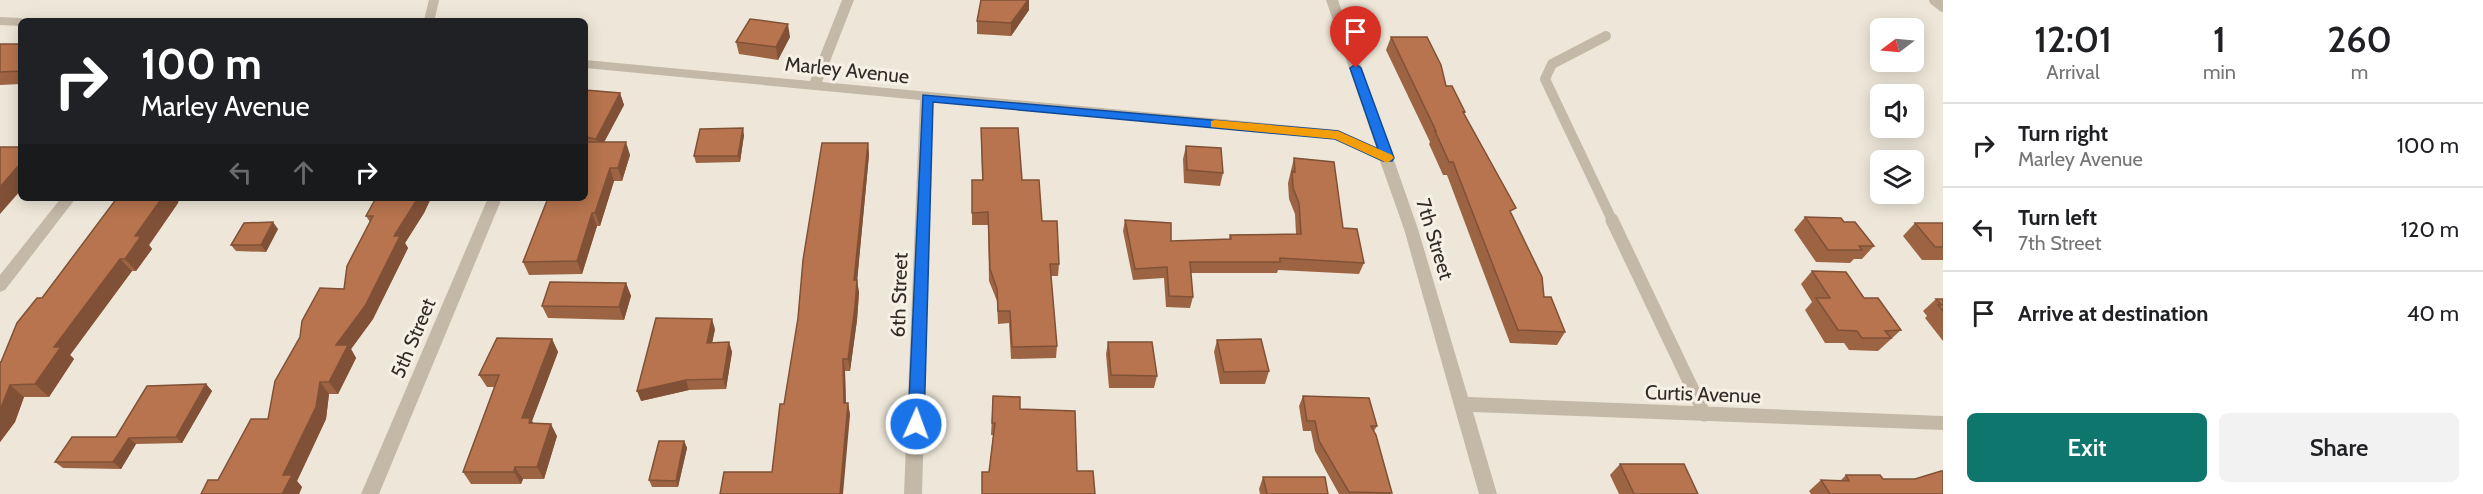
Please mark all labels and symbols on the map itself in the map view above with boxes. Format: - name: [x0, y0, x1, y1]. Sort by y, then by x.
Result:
- pin: [1330, 6, 1381, 68]
- north arrow: [1870, 18, 1924, 72]
- street label: Marley Avenue: [784, 52, 910, 88]
- street label: 7th Street: [1411, 196, 1459, 283]
- street label: 6th Street: [886, 252, 912, 338]
- street label: 5th Street: [385, 294, 441, 381]
- street label: Curtis Avenue: [1645, 380, 1761, 408]
- position arrow: [884, 392, 948, 456]

